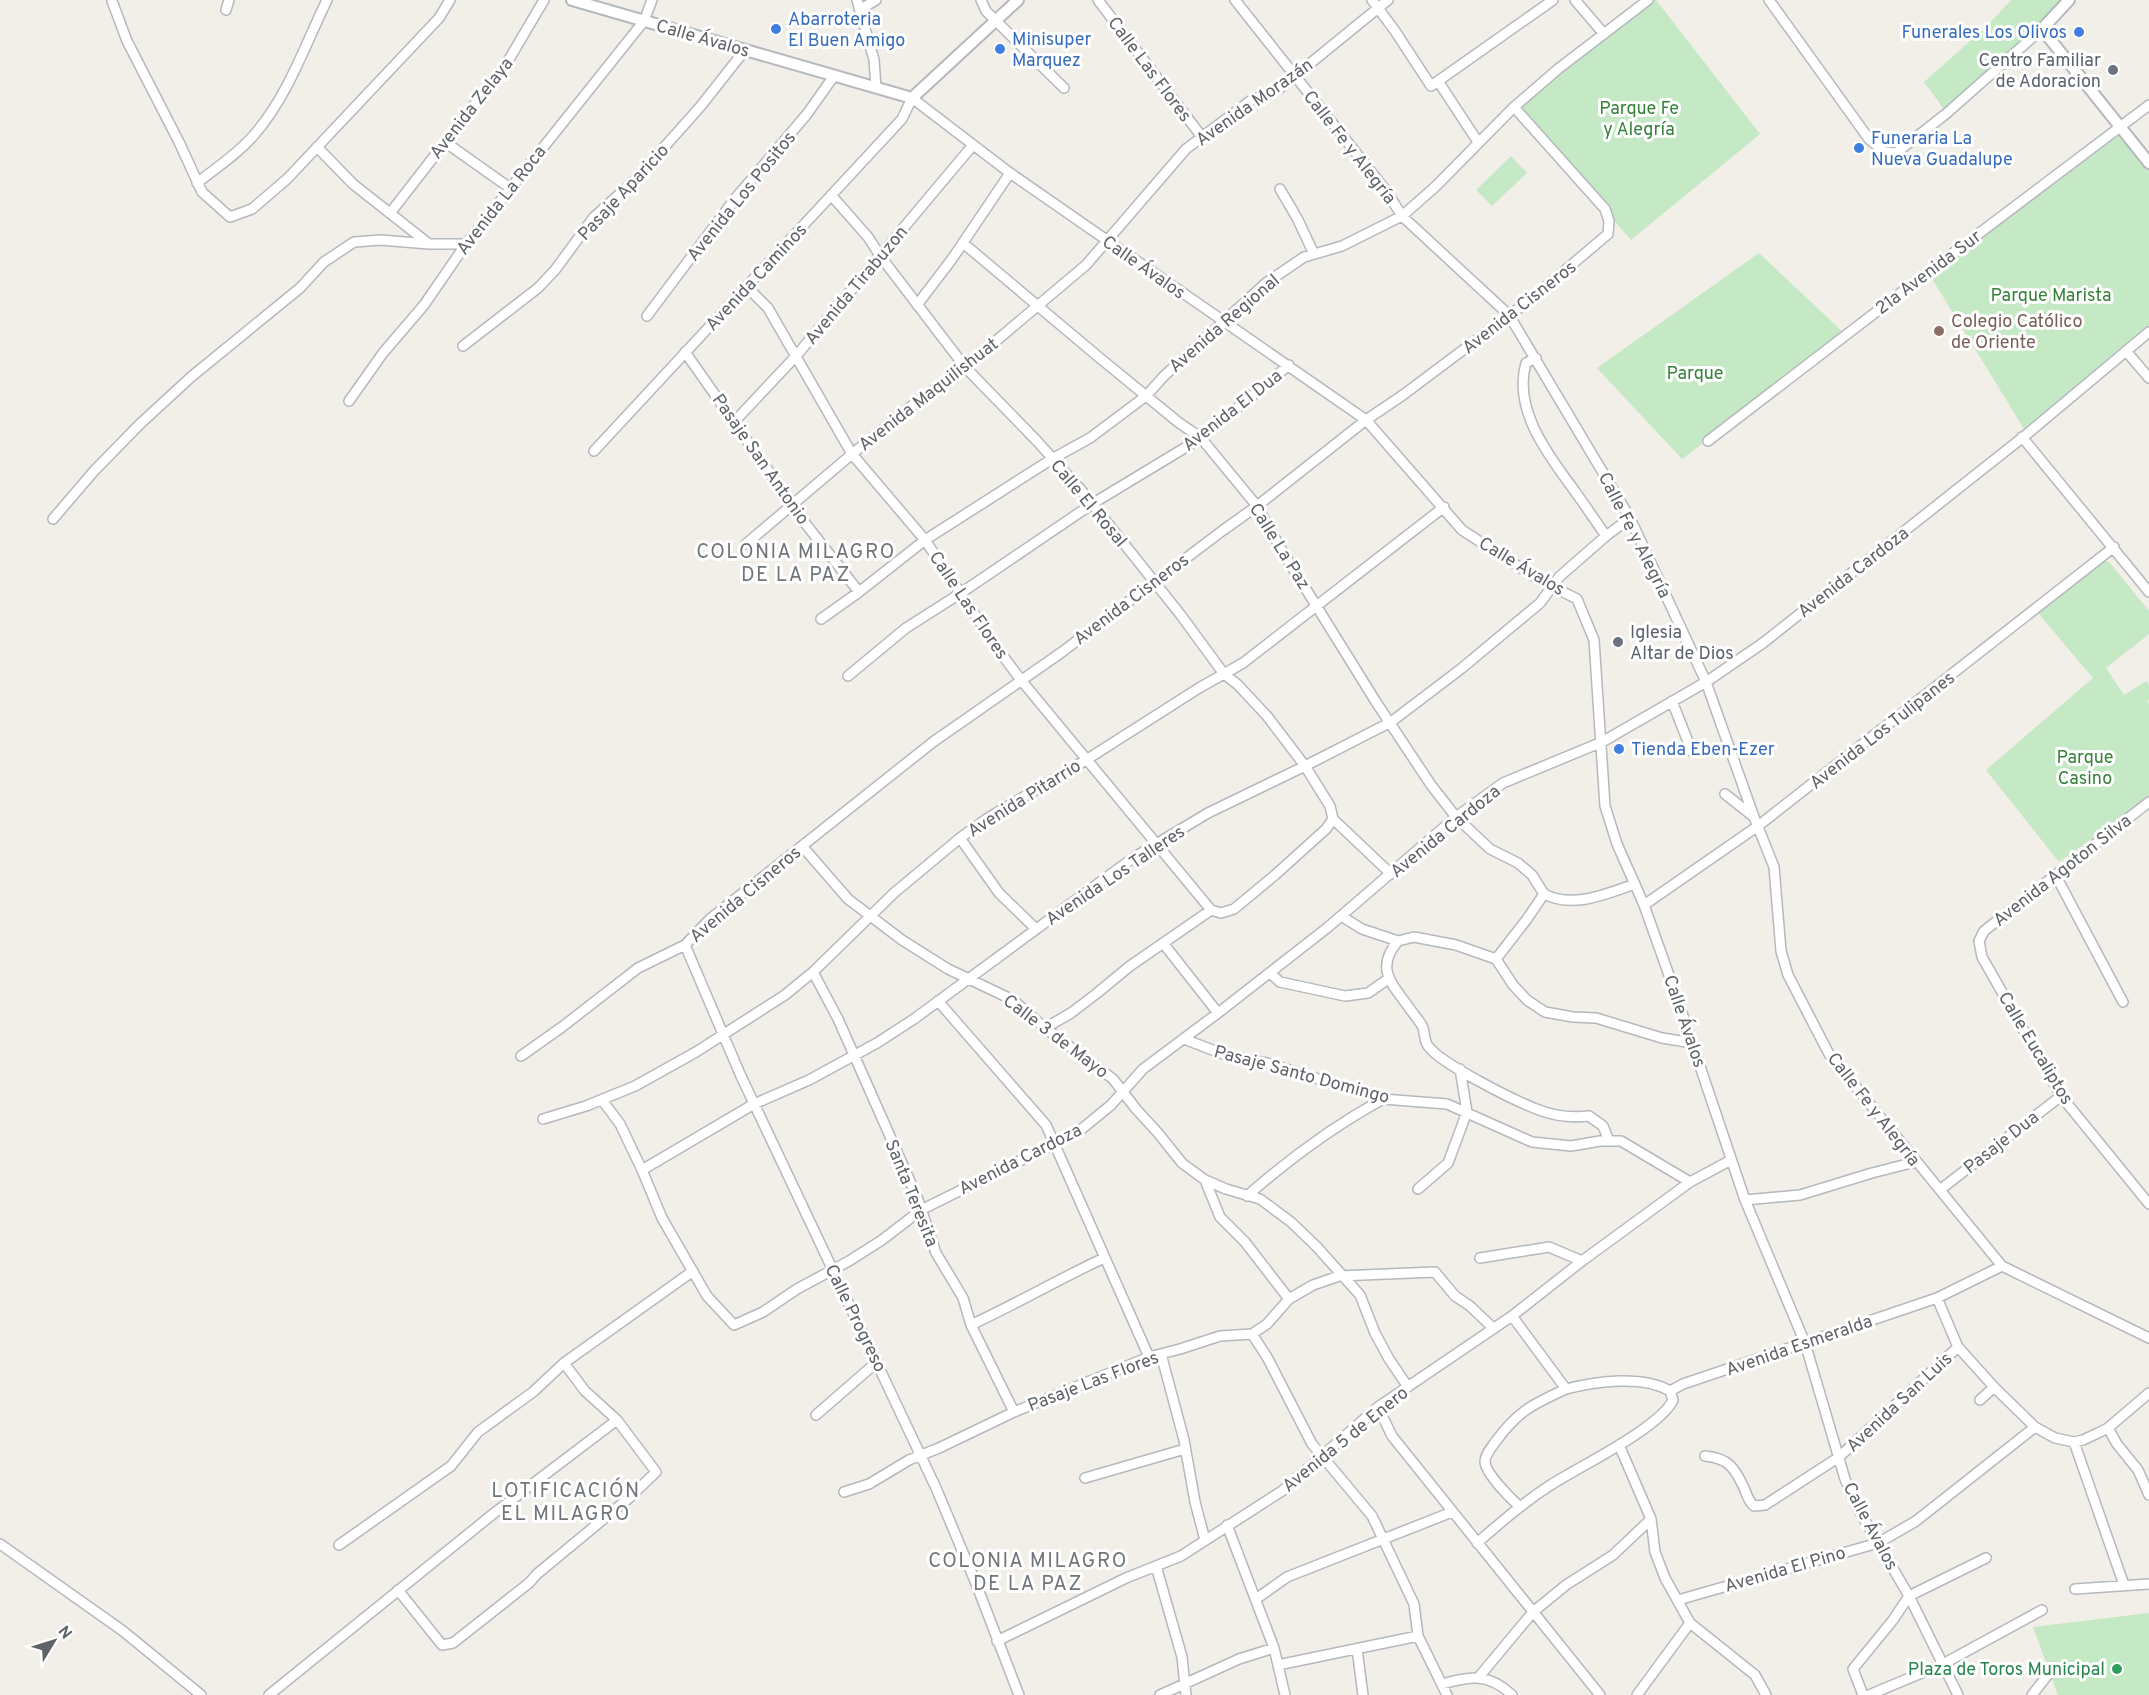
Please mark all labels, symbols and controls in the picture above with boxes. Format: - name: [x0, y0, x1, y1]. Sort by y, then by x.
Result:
- place label: Abarroteria El Buen Amigo: [788, 9, 905, 53]
- street label: Calle Ávalos: [653, 13, 753, 64]
- street label: Calle Las Flores: [1102, 13, 1196, 127]
- marker: Abarroteria El Buen Amigo: [769, 22, 783, 36]
- place label: Funerales Los Olivos: [1902, 22, 2067, 45]
- marker: Funerales Los Olivos: [2072, 25, 2086, 39]
- place label: Minisuper Marquez: [1012, 29, 1092, 73]
- marker: Minisuper Marquez: [993, 42, 1007, 56]
- place label: Centro Familiar de Adoracion: [1978, 50, 2101, 94]
- street label: Avenida Zelaya: [425, 54, 519, 164]
- street label: Avenida Morazán: [1192, 54, 1318, 152]
- marker: Centro Familiar de Adoracion: [2106, 63, 2120, 77]
- street label: Calle Fe y Alegría: [1297, 86, 1400, 210]
- park label: Parque Fe y Alegría: [1599, 98, 1679, 142]
- street label: Avenida Los Positos: [683, 127, 802, 267]
- place label: Funeraria La Nueva Guadalupe: [1871, 128, 2013, 172]
- street label: Pasaje Aparicio: [573, 140, 675, 246]
- marker: Funeraria La Nueva Guadalupe: [1852, 141, 1866, 155]
- street label: Avenida La Roca: [452, 142, 552, 260]
- street label: Avenida Caminos: [701, 219, 813, 337]
- street label: Avenida Tirabuzon: [801, 222, 914, 350]
- street label: 21a Avenida Sur: [1871, 226, 1987, 321]
- street label: Calle Ávalos: [1097, 230, 1190, 305]
- street label: Avenida Cisneros: [1458, 256, 1582, 360]
- street label: Avenida Regional: [1165, 270, 1285, 379]
- park label: Parque Marista: [1991, 285, 2111, 308]
- place label: Colegio Católico de Oriente: [1951, 311, 2082, 355]
- marker: Colegio Católico de Oriente: [1932, 324, 1946, 338]
- street label: Avenida Maquilishuat: [854, 333, 1004, 457]
- park label: Parque: [1666, 363, 1724, 386]
- street label: Avenida El Dua: [1178, 365, 1288, 457]
- street label: Pasaje San Antonio: [706, 390, 814, 530]
- street label: Calle El Rosal: [1044, 455, 1131, 553]
- street label: Calle Fe y Alegría: [1592, 469, 1675, 603]
- street label: Calle La Paz: [1243, 499, 1314, 594]
- street label: Avenida Cardoza: [1794, 522, 1914, 624]
- street label: Calle Ávalos: [1474, 531, 1570, 602]
- district label: COLONIA MILAGRO DE LA PAZ: [696, 540, 896, 589]
- street label: Calle Las Flores: [923, 547, 1013, 664]
- street label: Avenida Cisneros: [1070, 549, 1194, 651]
- place label: Iglesia Altar de Dios: [1630, 622, 1734, 666]
- marker: Iglesia Altar de Dios: [1611, 635, 1625, 649]
- street label: Avenida Los Tulipanes: [1806, 667, 1960, 795]
- place label: Tienda Eben-Ezer: [1631, 739, 1775, 762]
- marker: Tienda Eben-Ezer: [1612, 742, 1626, 756]
- park label: Parque Casino: [2056, 747, 2114, 791]
- street label: Avenida Pitarrio: [964, 755, 1086, 843]
- street label: Avenida Cardoza: [1386, 781, 1506, 884]
- street label: Avenida Agoton Silva: [1989, 810, 2137, 932]
- street label: Avenida Los Talleres: [1042, 821, 1190, 931]
- street label: Avenida Cisneros: [685, 842, 806, 949]
- street label: Calle Ávalos: [1657, 972, 1712, 1071]
- street label: Calle Eucaliptos: [1992, 988, 2077, 1109]
- street label: Calle 3 de Mayo: [998, 990, 1112, 1084]
- street label: Pasaje Santo Domingo: [1211, 1041, 1392, 1110]
- street label: Calle Fe y Alegría: [1821, 1048, 1924, 1172]
- street label: Pasaje Dua: [1960, 1107, 2044, 1180]
- street label: Avenida Cardoza: [955, 1119, 1086, 1201]
- street label: Santa Teresita: [879, 1136, 943, 1251]
- street label: Calle Progreso: [819, 1261, 891, 1376]
- street label: Avenida Esmeralda: [1723, 1311, 1876, 1382]
- street label: Pasaje Las Flores: [1025, 1347, 1162, 1418]
- street label: Avenida San Luis: [1842, 1348, 1958, 1458]
- street label: Avenida 5 de Enero: [1278, 1382, 1414, 1498]
- district label: LOTIFICACIÓN EL MILAGRO: [491, 1477, 641, 1528]
- street label: Calle Ávalos: [1837, 1478, 1904, 1575]
- street label: Avenida El Pino: [1722, 1542, 1849, 1599]
- district label: COLONIA MILAGRO DE LA PAZ: [928, 1549, 1128, 1598]
- north arrow: [24, 1611, 84, 1671]
- text: N: [53, 1622, 76, 1644]
- place label: Plaza de Toros Municipal: [1908, 1659, 2105, 1682]
- marker: Plaza de Toros Municipal: [2110, 1662, 2124, 1676]

